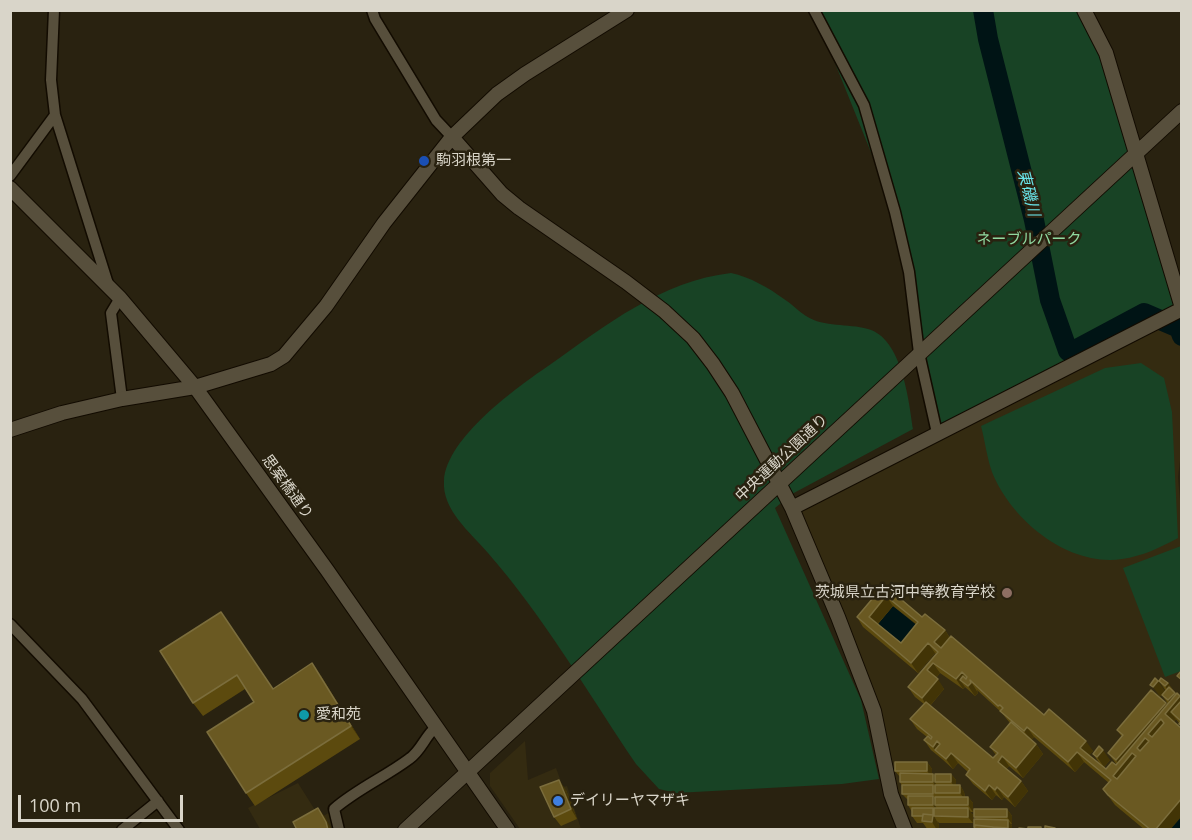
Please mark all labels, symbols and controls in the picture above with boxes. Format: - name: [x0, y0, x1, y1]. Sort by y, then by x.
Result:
- place label: 駒羽根第一: [436, 152, 511, 170]
- marker: 駒羽根第一: [417, 154, 431, 168]
- water label: 東磯川: [1013, 167, 1043, 219]
- park label: ネーブルパーク: [977, 231, 1081, 249]
- street label: 中央運動公園通り: [732, 410, 832, 506]
- street label: 思案橋通り: [258, 451, 316, 523]
- place label: 茨城県立古河中等教育学校: [815, 584, 995, 602]
- marker: 茨城県立古河中等教育学校: [1000, 586, 1014, 600]
- place label: 愛和苑: [316, 706, 361, 724]
- marker: 愛和苑: [297, 708, 311, 722]
- scale bar: [21, 783, 186, 821]
- place label: デイリーヤマザキ: [570, 792, 690, 810]
- text: 100 m: [29, 793, 81, 817]
- marker: デイリーヤマザキ: [551, 794, 565, 808]

